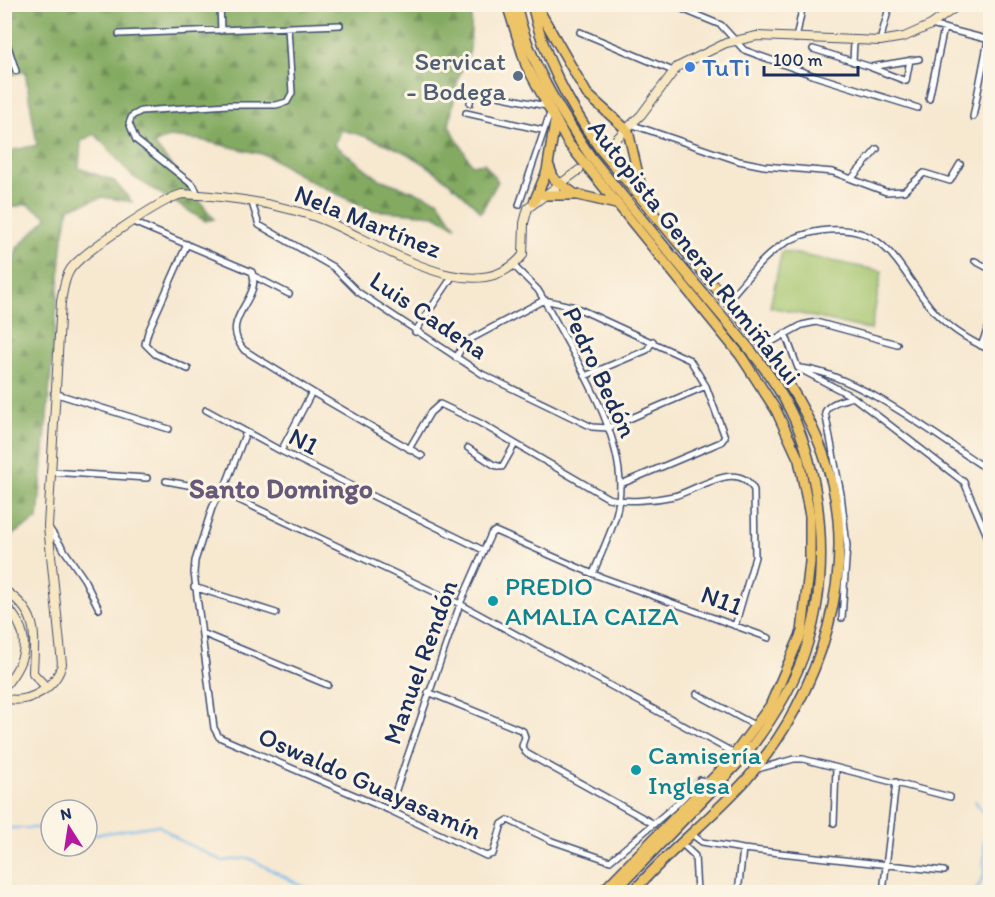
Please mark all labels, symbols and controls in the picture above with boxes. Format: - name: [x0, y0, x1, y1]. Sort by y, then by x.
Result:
- scale bar: [764, 39, 858, 77]
- place label: Servicat - Bodega: [406, 45, 506, 107]
- text: 100 m: [773, 49, 823, 71]
- place label: TuTi: [702, 51, 750, 83]
- marker: TuTi: [683, 60, 697, 74]
- marker: Servicat - Bodega: [511, 69, 525, 83]
- street label: Autopista General Rumiñahui: [581, 113, 809, 391]
- street label: Nela Martínez: [290, 177, 446, 265]
- street label: Luis Cadena: [364, 264, 494, 366]
- street label: Pedro Bedón: [556, 301, 644, 443]
- street label: N1: [284, 420, 324, 462]
- district label: Santo Domingo: [189, 471, 373, 505]
- place label: PREDIO AMALIA CAIZA: [505, 570, 679, 632]
- street label: Manuel Rendón: [375, 575, 465, 749]
- street label: N11: [697, 578, 747, 622]
- marker: PREDIO AMALIA CAIZA: [486, 594, 500, 608]
- street label: Oswaldo Guayasamín: [253, 719, 487, 847]
- place label: Camisería Inglesa: [648, 739, 762, 801]
- marker: Camisería Inglesa: [629, 763, 643, 777]
- north arrow: [39, 798, 99, 858]
- text: N: [59, 803, 73, 824]

